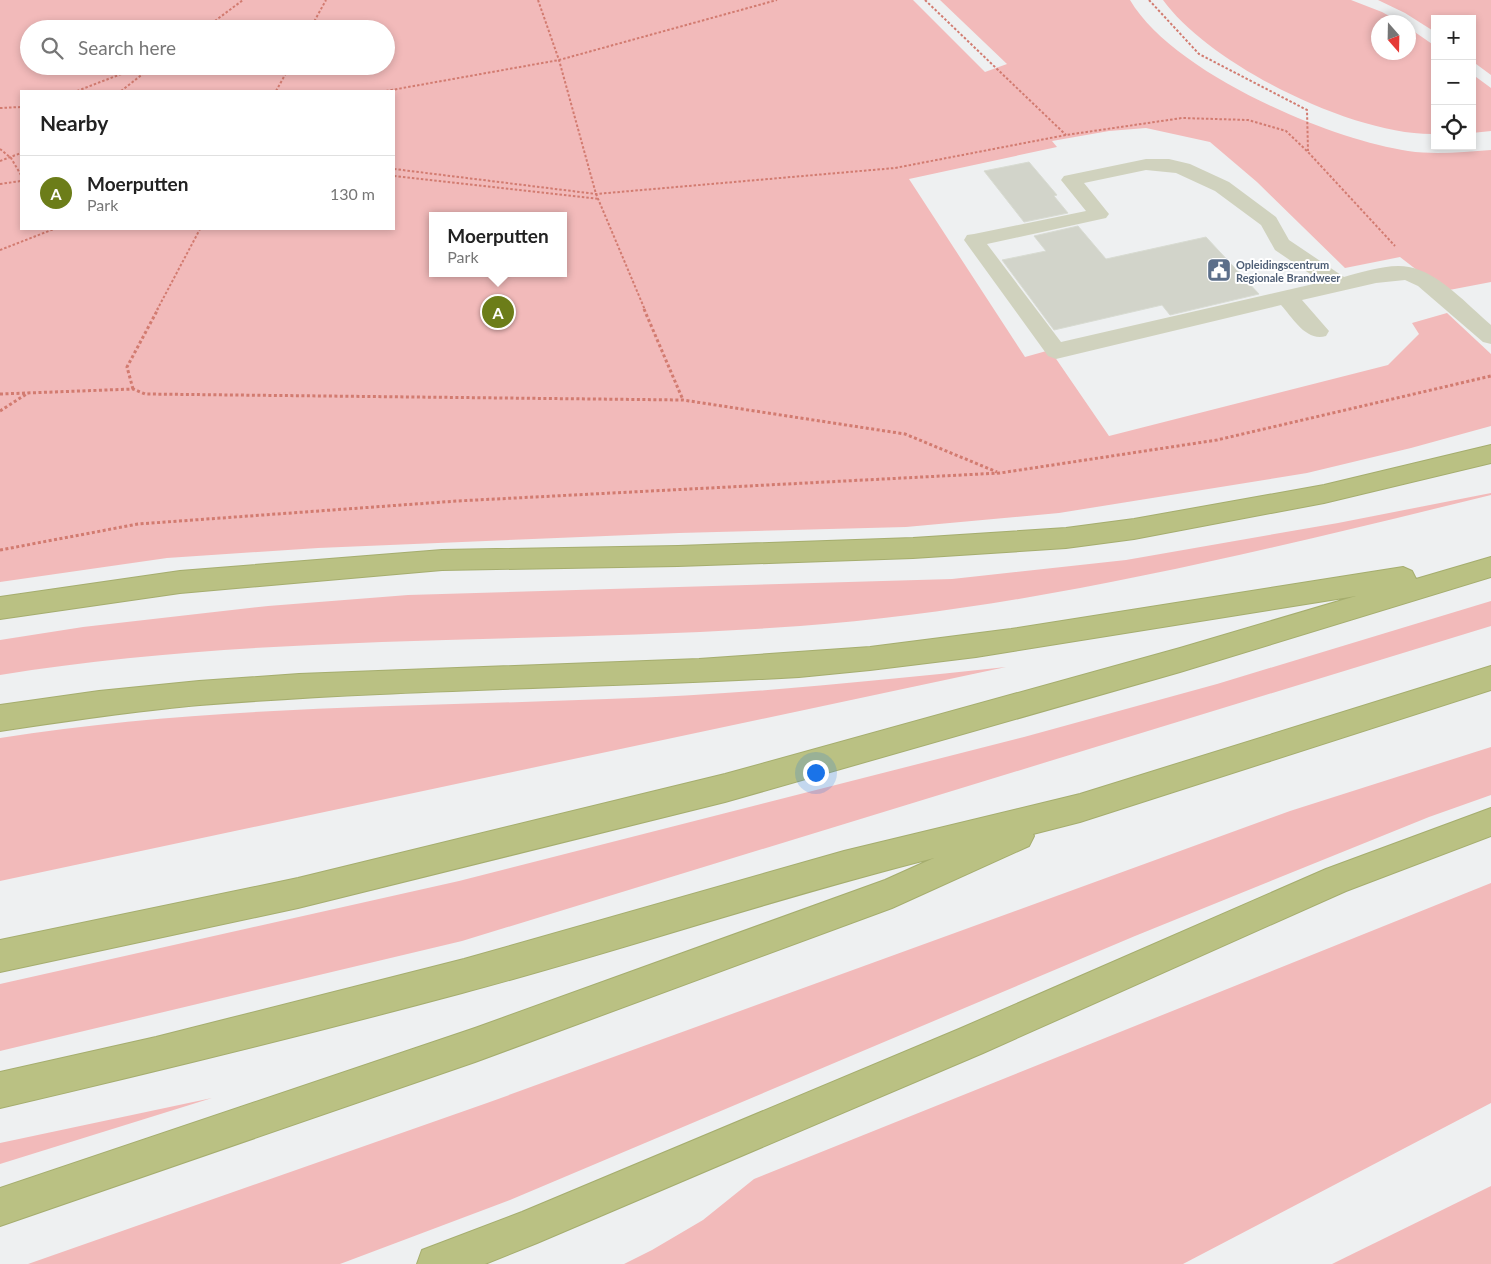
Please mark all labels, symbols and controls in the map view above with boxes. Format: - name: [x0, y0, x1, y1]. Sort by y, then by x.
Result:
- north arrow: [1371, 15, 1416, 60]
- map controls: [1431, 15, 1476, 150]
- button: +: [1431, 15, 1476, 60]
- search box: [20, 20, 395, 75]
- icon: search: [38, 34, 66, 62]
- text: Search here: [78, 36, 176, 59]
- button: −: [1431, 60, 1476, 105]
- button: locate: [1431, 105, 1476, 150]
- text: Nearby: [40, 110, 108, 135]
- text: Moerputten: [87, 172, 188, 195]
- text: A: [50, 184, 62, 203]
- text: 130 m: [330, 184, 375, 203]
- text: Park: [87, 195, 118, 214]
- popup: [429, 212, 567, 277]
- text: Moerputten: [447, 224, 549, 247]
- text: Park: [447, 247, 479, 266]
- public building icon: Opleidingscentrum Regionale Brandweer: [1206, 257, 1232, 283]
- place label: Opleidingscentrum Regionale Brandweer: [1236, 258, 1341, 284]
- pin: A: [482, 293, 514, 331]
- your location: [803, 760, 829, 786]

